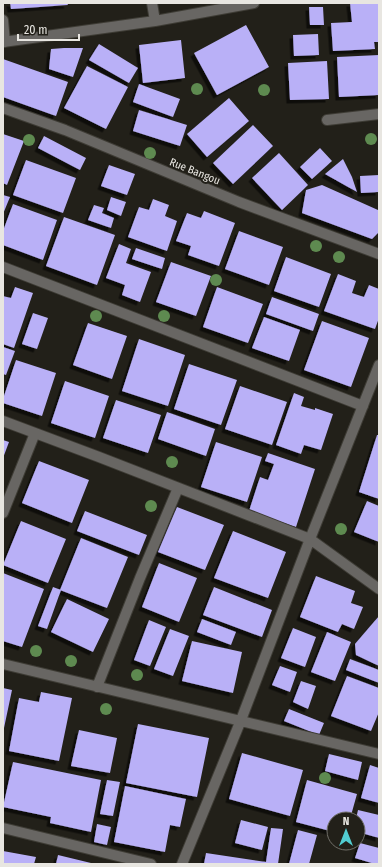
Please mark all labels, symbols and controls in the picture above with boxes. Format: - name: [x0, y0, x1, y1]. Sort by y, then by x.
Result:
- scale bar: [18, 16, 79, 42]
- text: 20 m: [24, 23, 48, 37]
- street label: Rue Bangou: [168, 155, 222, 188]
- north arrow: [326, 811, 366, 851]
- text: N: [343, 815, 349, 828]

